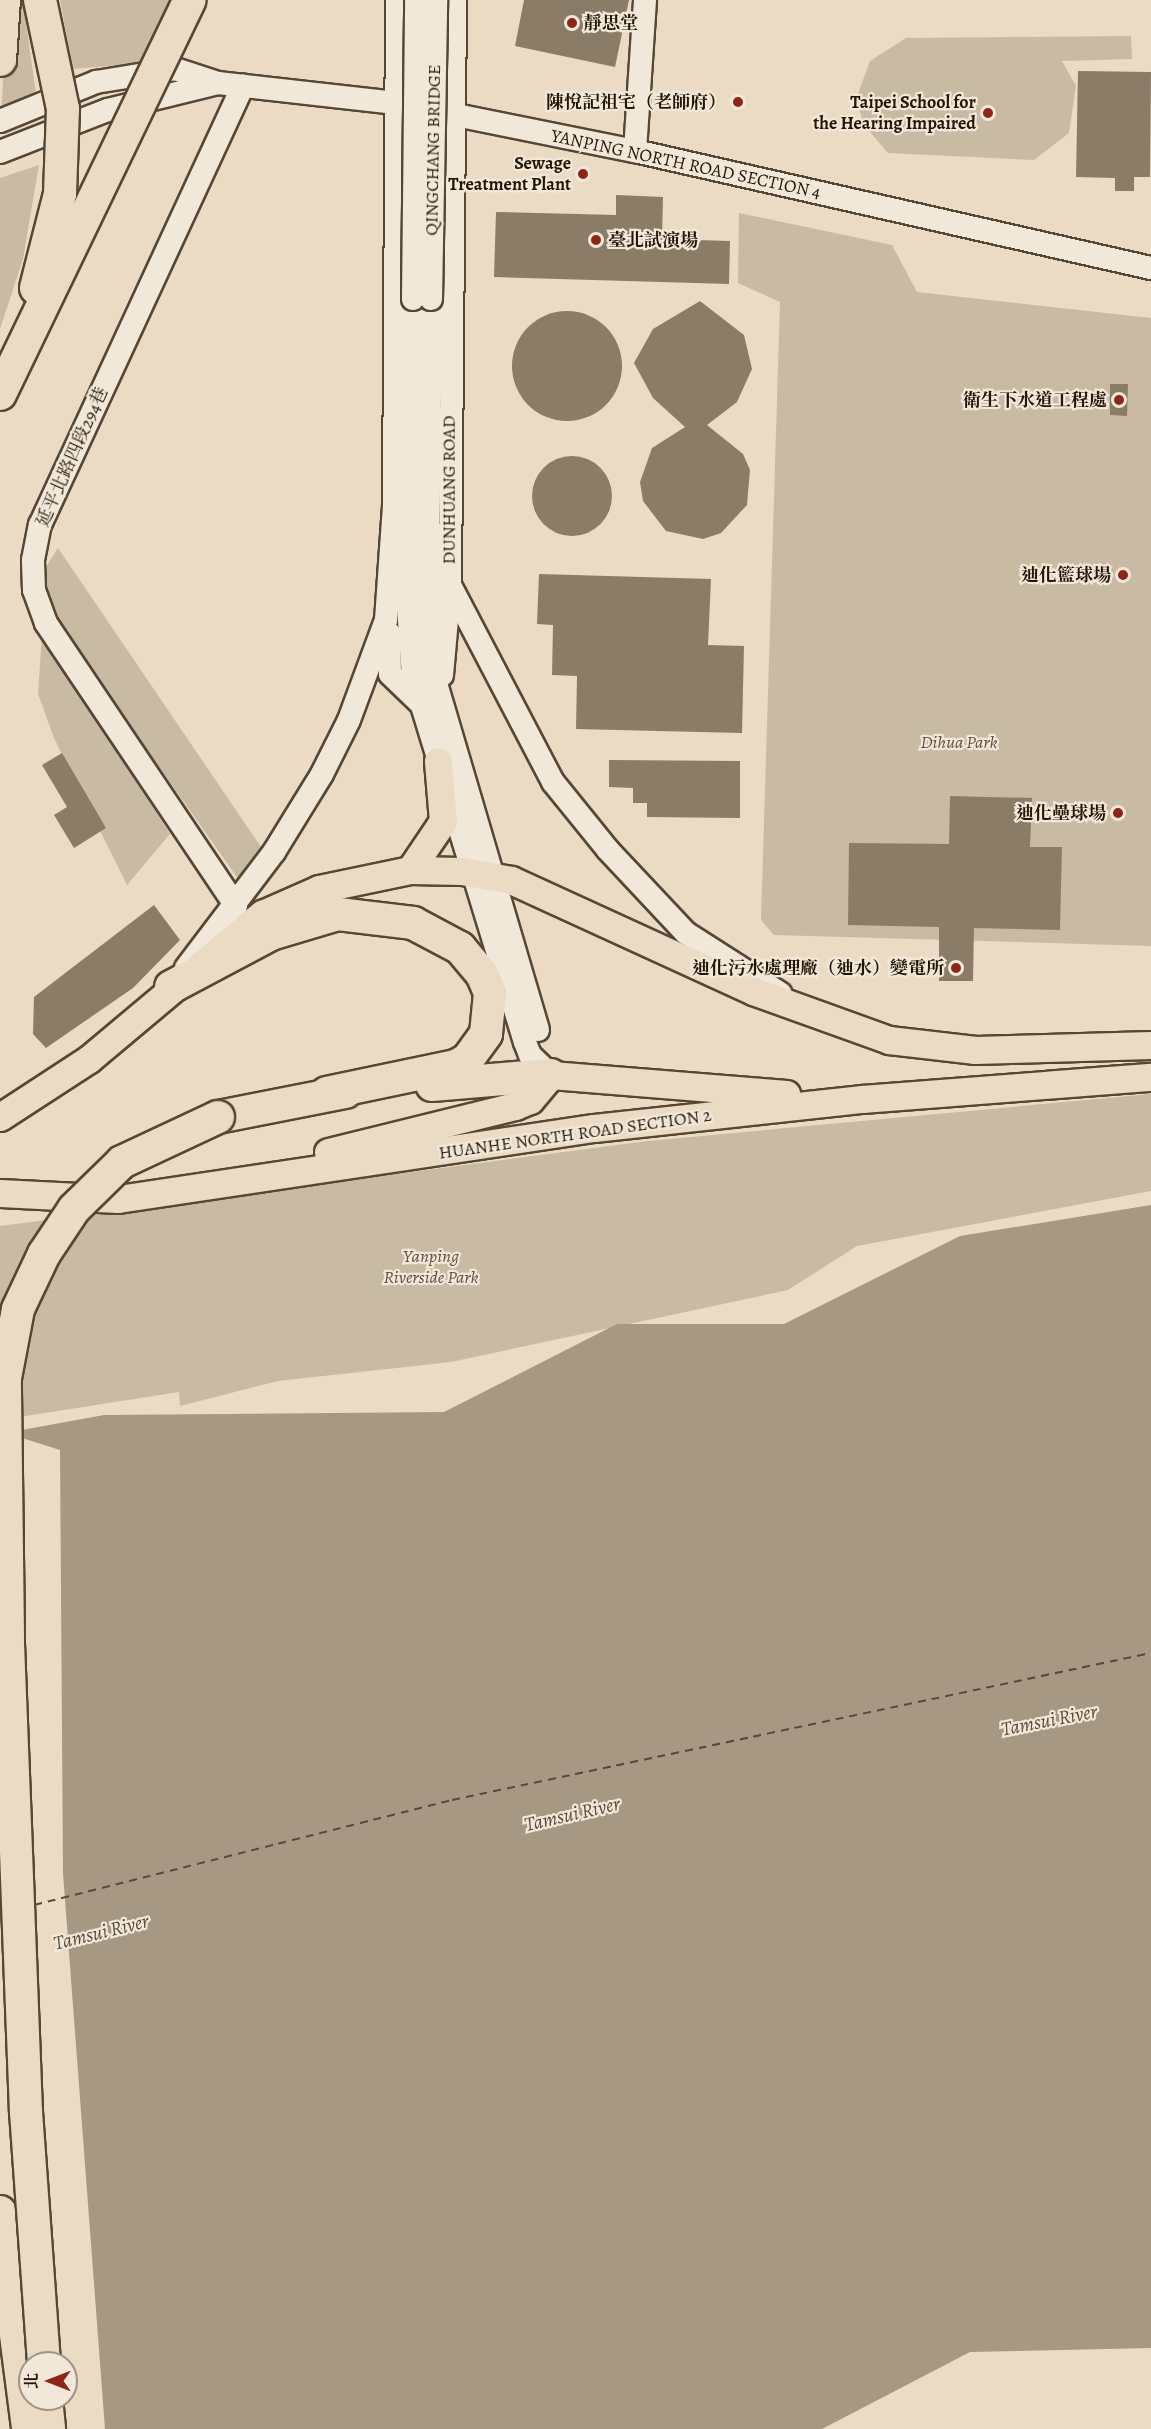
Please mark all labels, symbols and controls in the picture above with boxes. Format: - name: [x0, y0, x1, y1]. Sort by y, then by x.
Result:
- place label: 靜思堂: [584, 12, 638, 34]
- marker: 靜思堂: [565, 16, 579, 30]
- street label: QINGCHANG BRIDGE: [421, 64, 445, 236]
- place label: 陳悅記祖宅（老師府）: [546, 91, 726, 113]
- place label: Taipei School for the Hearing Impaired: [813, 92, 976, 134]
- marker: 陳悅記祖宅（老師府）: [731, 95, 745, 109]
- marker: Taipei School for the Hearing Impaired: [981, 106, 995, 120]
- street label: YANPING NORTH ROAD SECTION 4: [549, 125, 823, 203]
- place label: Sewage Treatment Plant: [448, 153, 571, 195]
- marker: Sewage Treatment Plant: [576, 167, 590, 181]
- place label: 臺北試演場: [608, 229, 698, 251]
- marker: 臺北試演場: [589, 233, 603, 247]
- street label: 延平北路四段294巷: [31, 384, 113, 530]
- place label: 衛生下水道工程處: [963, 389, 1107, 411]
- marker: 衛生下水道工程處: [1112, 393, 1126, 407]
- street label: DUNHUANG ROAD: [438, 416, 460, 564]
- place label: 迪化籃球場: [1021, 564, 1111, 586]
- marker: 迪化籃球場: [1116, 568, 1130, 582]
- park label: Dihua Park: [920, 731, 998, 753]
- place label: 迪化壘球場: [1016, 802, 1106, 824]
- marker: 迪化壘球場: [1111, 806, 1125, 820]
- place label: 迪化污水處理廠（迪水）變電所: [692, 957, 944, 979]
- marker: 迪化污水處理廠（迪水）變電所: [949, 961, 963, 975]
- street label: HUANHE NORTH ROAD SECTION 2: [437, 1104, 713, 1164]
- park label: Yanping Riverside Park: [383, 1246, 479, 1288]
- water label: Tamsui River: [999, 1699, 1099, 1741]
- water label: Tamsui River: [522, 1791, 622, 1837]
- water label: Tamsui River: [51, 1909, 151, 1955]
- north arrow: [18, 2351, 78, 2411]
- text: 北: [21, 2373, 43, 2389]

